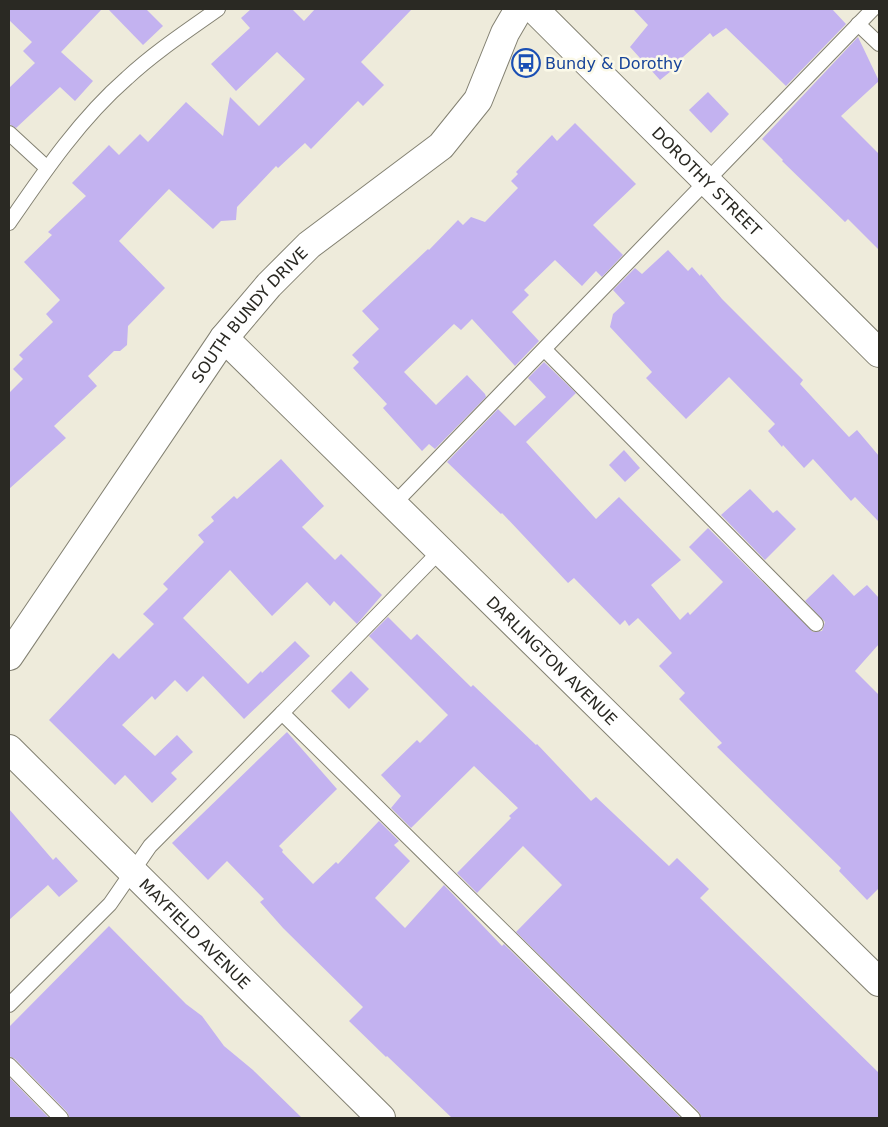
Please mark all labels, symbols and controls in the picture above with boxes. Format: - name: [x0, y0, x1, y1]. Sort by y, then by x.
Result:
- bus stop icon: Bundy & Dorothy: [511, 48, 541, 78]
- place label: Bundy & Dorothy: [545, 54, 683, 73]
- street label: DOROTHY STREET: [648, 123, 765, 240]
- street label: SOUTH BUNDY DRIVE: [187, 243, 311, 386]
- street label: DARLINGTON AVENUE: [483, 592, 621, 729]
- street label: MAYFIELD AVENUE: [136, 874, 254, 993]

